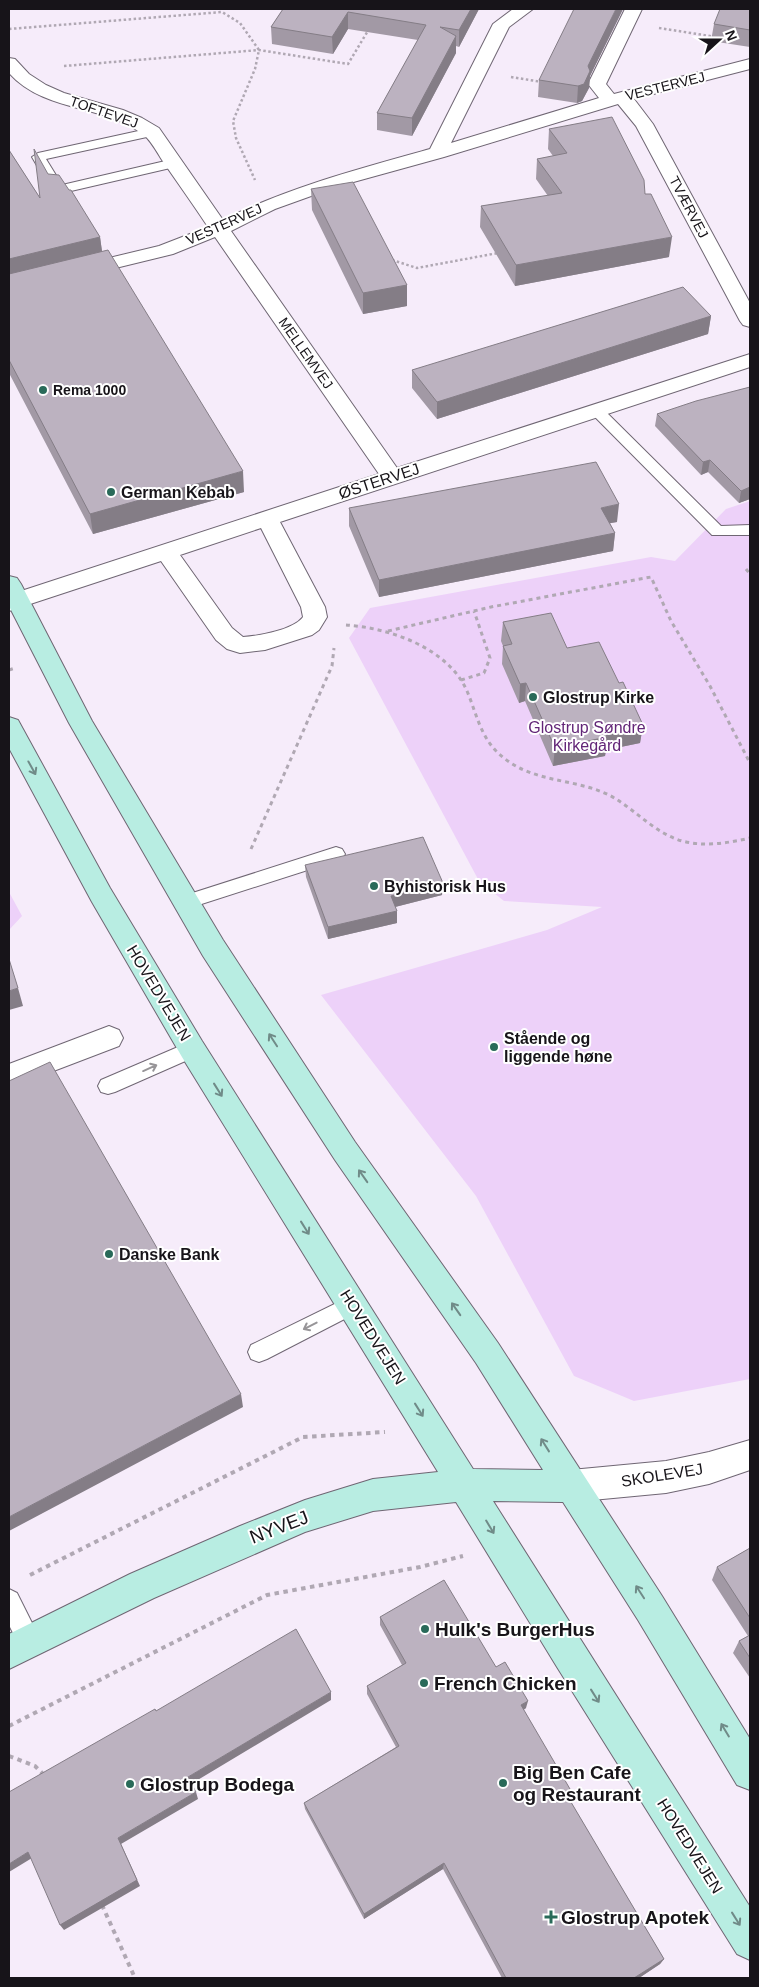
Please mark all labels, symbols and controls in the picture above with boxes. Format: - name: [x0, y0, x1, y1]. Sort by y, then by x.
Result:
- north arrow: [694, 15, 744, 65]
- text: N: [722, 28, 740, 43]
- street label: VESTERVEJ: [624, 68, 706, 104]
- street label: TOFTEVEJ: [68, 93, 140, 131]
- street label: TVÆRVEJ: [666, 173, 712, 241]
- street label: VESTERVEJ: [184, 200, 264, 248]
- street label: MELLEMVEJ: [276, 314, 336, 392]
- place label: Rema 1000: [53, 382, 126, 398]
- marker: Rema 1000: [37, 384, 49, 396]
- street label: ØSTERVEJ: [336, 460, 422, 502]
- place label: German Kebab: [121, 484, 235, 501]
- marker: German Kebab: [105, 486, 117, 498]
- place label: Glostrup Kirke: [543, 689, 654, 706]
- marker: Glostrup Kirke: [527, 691, 539, 703]
- park label: Glostrup Søndre Kirkegård: [528, 719, 646, 754]
- one-way arrow: [27, 761, 37, 776]
- place label: Byhistorisk Hus: [384, 878, 506, 895]
- marker: Byhistorisk Hus: [368, 880, 380, 892]
- street label: HOVEDVEJEN: [124, 942, 194, 1044]
- place label: Stående og liggende høne: [504, 1030, 613, 1065]
- one-way arrow: [268, 1034, 278, 1048]
- marker: Stående og liggende høne: [488, 1041, 500, 1053]
- one-way arrow: [142, 1062, 157, 1072]
- one-way arrow: [214, 1083, 224, 1097]
- one-way arrow: [358, 1169, 368, 1183]
- one-way arrow: [300, 1221, 310, 1235]
- place label: Danske Bank: [119, 1246, 220, 1263]
- marker: Danske Bank: [103, 1248, 115, 1260]
- street label: HOVEDVEJEN: [337, 1287, 409, 1387]
- one-way arrow: [451, 1302, 461, 1316]
- one-way arrow: [303, 1322, 318, 1331]
- one-way arrow: [414, 1403, 424, 1417]
- one-way arrow: [540, 1438, 550, 1452]
- street label: SKOLEVEJ: [620, 1460, 704, 1490]
- street label: NYVEJ: [247, 1506, 311, 1548]
- one-way arrow: [485, 1519, 495, 1533]
- one-way arrow: [634, 1585, 645, 1599]
- place label: Hulk's BurgerHus: [435, 1619, 595, 1640]
- marker: Hulk's BurgerHus: [419, 1623, 431, 1635]
- place label: French Chicken: [434, 1673, 577, 1694]
- marker: French Chicken: [418, 1677, 430, 1689]
- one-way arrow: [590, 1688, 600, 1702]
- one-way arrow: [719, 1724, 729, 1738]
- place label: Big Ben Cafe og Restaurant: [513, 1762, 641, 1805]
- place label: Glostrup Bodega: [140, 1774, 295, 1795]
- marker: Big Ben Cafe og Restaurant: [497, 1777, 509, 1789]
- marker: Glostrup Bodega: [124, 1778, 136, 1790]
- street label: HOVEDVEJEN: [654, 1796, 726, 1896]
- place label: Glostrup Apotek: [561, 1907, 710, 1928]
- marker: Glostrup Apotek: [545, 1911, 557, 1923]
- one-way arrow: [731, 1911, 741, 1925]

